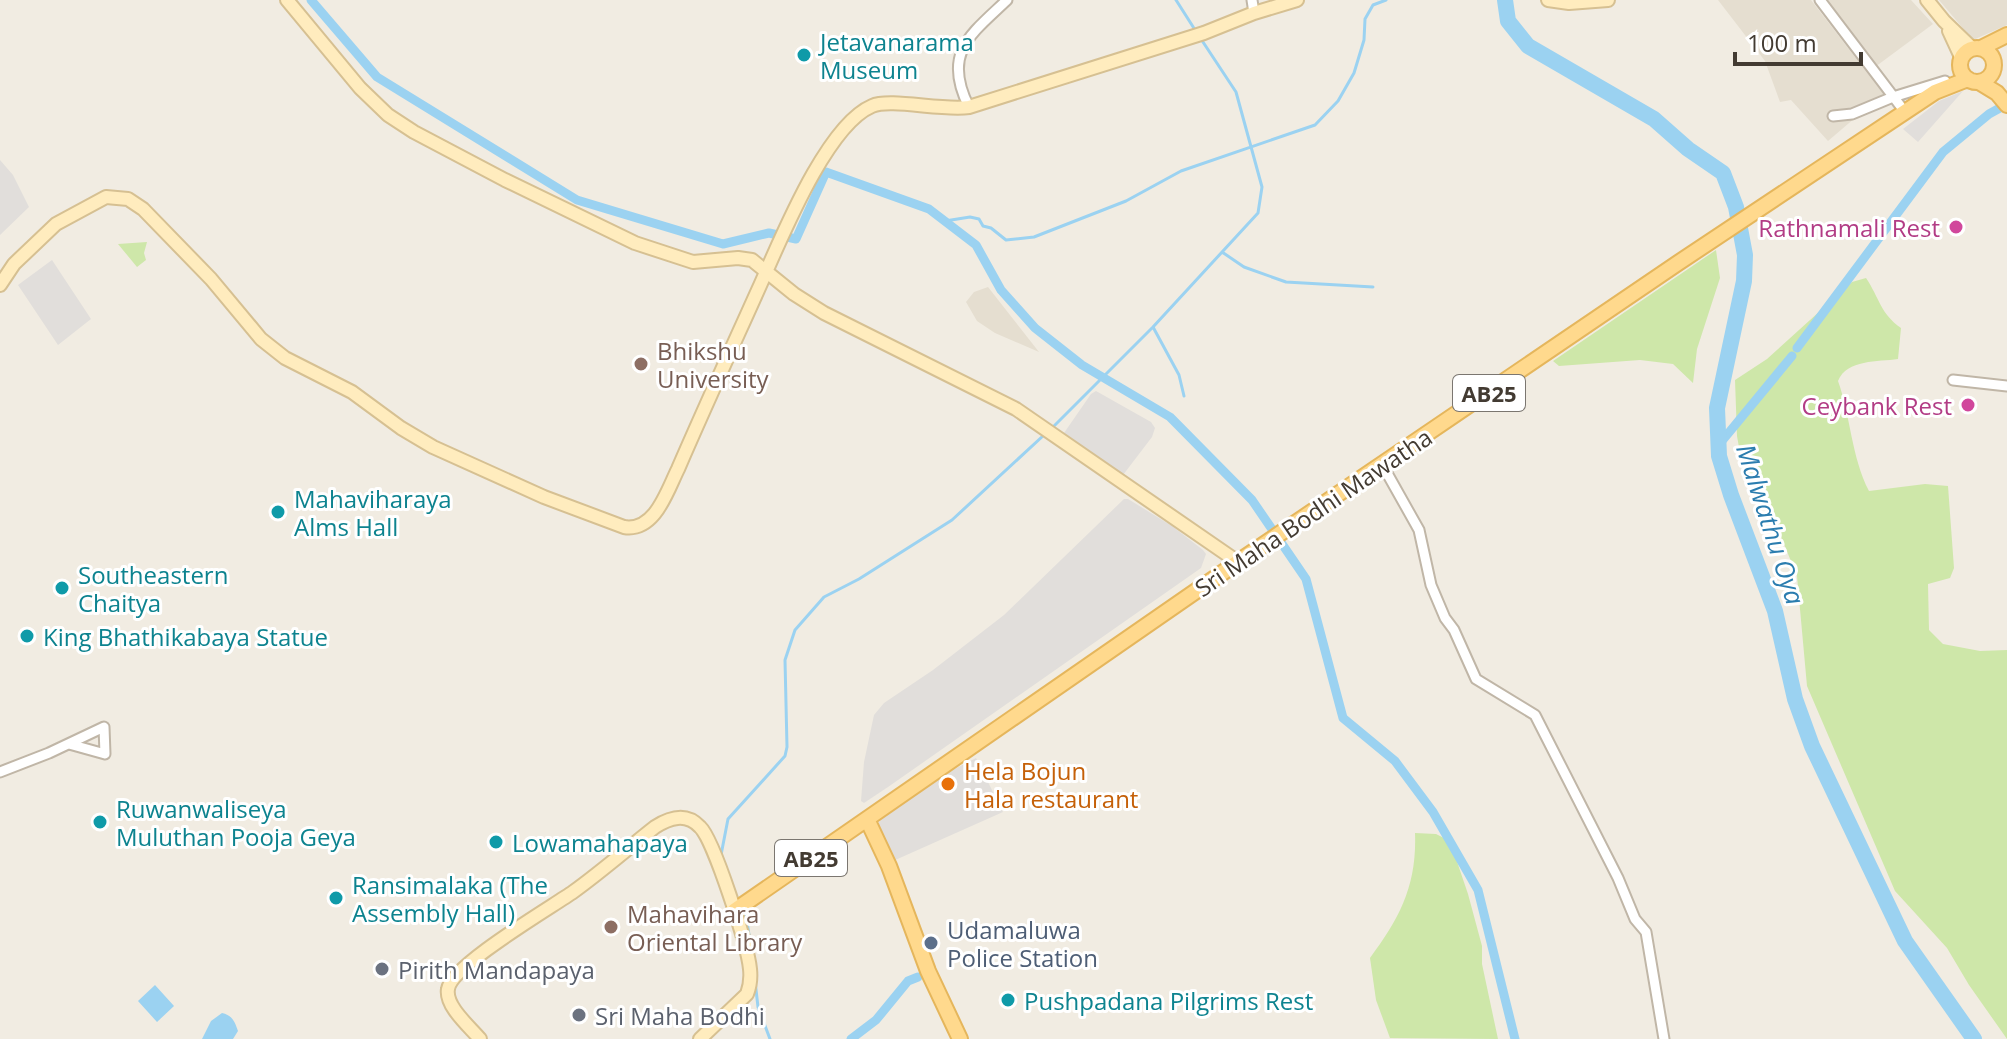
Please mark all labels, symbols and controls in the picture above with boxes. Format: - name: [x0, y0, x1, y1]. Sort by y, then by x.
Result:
- scale bar: [1735, 16, 1861, 66]
- place label: Jetavanarama Museum: [818, 25, 974, 86]
- text: 100 m: [1747, 26, 1817, 59]
- marker: Jetavanarama Museum: [795, 46, 813, 64]
- place label: Rathnamali Rest: [1758, 211, 1940, 244]
- marker: Rathnamali Rest: [1947, 218, 1965, 236]
- place label: Bhikshu University: [657, 334, 770, 395]
- marker: Bhikshu University: [632, 355, 650, 373]
- road number: AB25: [1453, 375, 1525, 411]
- place label: Ceybank Rest: [1802, 389, 1952, 422]
- marker: Ceybank Rest: [1959, 396, 1977, 414]
- street label: Sri Maha Bodhi Mawatha: [1188, 420, 1438, 604]
- water label: Malwathu Oya: [1728, 439, 1814, 609]
- place label: Mahaviharaya Alms Hall: [294, 482, 452, 543]
- marker: Mahaviharaya Alms Hall: [269, 503, 287, 521]
- place label: Southeastern Chaitya: [78, 558, 228, 619]
- marker: Southeastern Chaitya: [53, 579, 71, 597]
- place label: King Bhathikabaya Statue: [43, 620, 328, 653]
- marker: King Bhathikabaya Statue: [18, 627, 36, 645]
- place label: Hela Bojun Hala restaurant: [964, 754, 1138, 815]
- marker: Hela Bojun Hala restaurant: [939, 775, 957, 793]
- place label: Ruwanwaliseya Muluthan Pooja Geya: [116, 792, 356, 853]
- marker: Ruwanwaliseya Muluthan Pooja Geya: [91, 813, 109, 831]
- place label: Lowamahapaya: [512, 826, 688, 859]
- marker: Lowamahapaya: [487, 833, 505, 851]
- road number: AB25: [775, 840, 847, 876]
- place label: Ransimalaka (The Assembly Hall): [352, 868, 548, 929]
- marker: Ransimalaka (The Assembly Hall): [327, 889, 345, 907]
- place label: Mahavihara Oriental Library: [627, 897, 803, 958]
- place label: Udamaluwa Police Station: [947, 913, 1098, 974]
- marker: Mahavihara Oriental Library: [602, 918, 620, 936]
- marker: Udamaluwa Police Station: [922, 934, 940, 952]
- place label: Pirith Mandapaya: [398, 953, 595, 986]
- marker: Pirith Mandapaya: [373, 960, 391, 978]
- place label: Pushpadana Pilgrims Rest: [1024, 984, 1313, 1017]
- marker: Pushpadana Pilgrims Rest: [999, 991, 1017, 1009]
- place label: Sri Maha Bodhi: [595, 999, 765, 1032]
- marker: Sri Maha Bodhi: [570, 1006, 588, 1024]

